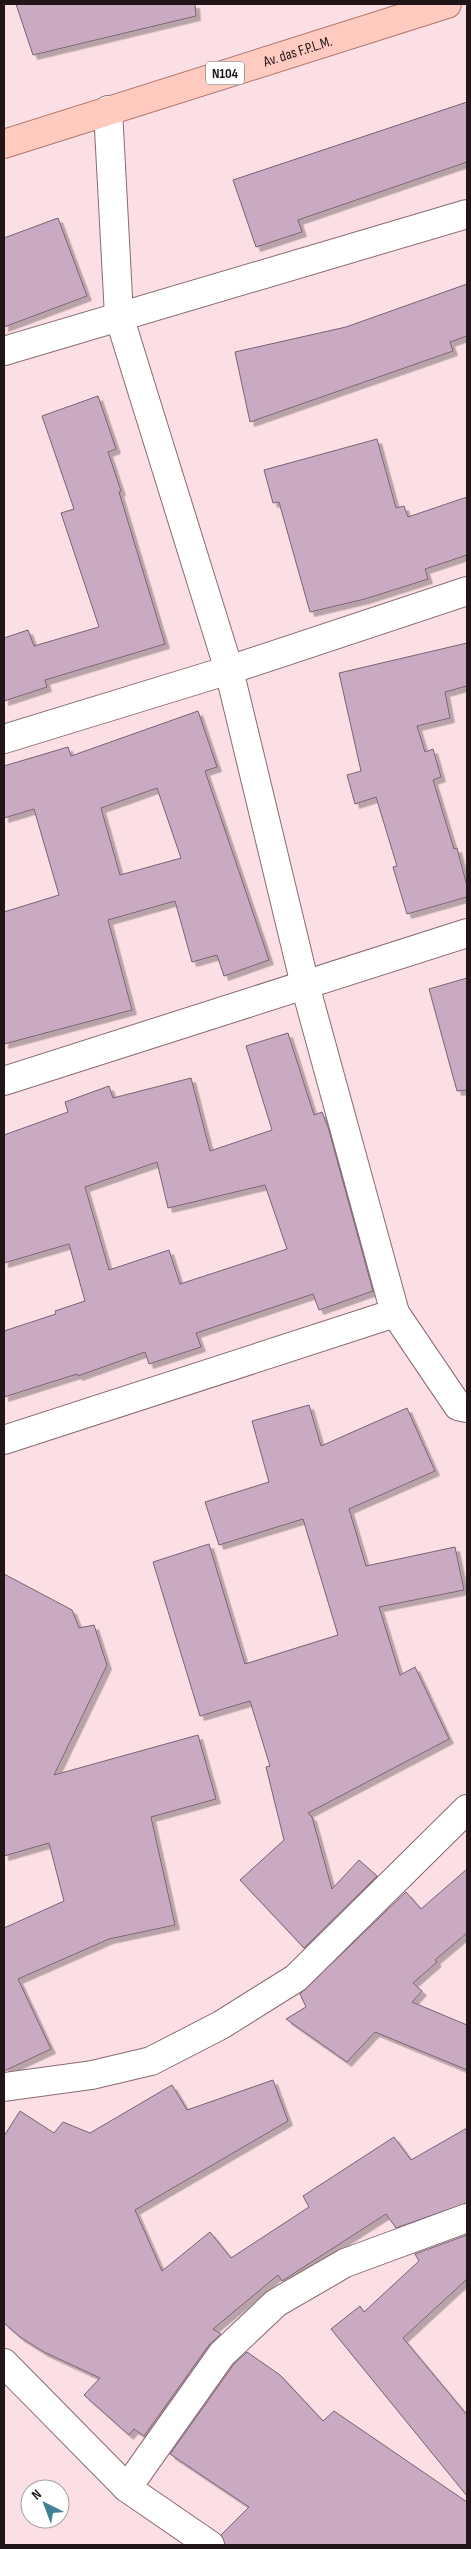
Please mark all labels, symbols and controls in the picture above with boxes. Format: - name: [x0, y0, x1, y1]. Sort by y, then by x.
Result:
- street label: Av. das F.P.L.M.: [260, 32, 335, 72]
- road number: N104: [206, 62, 244, 84]
- north arrow: [20, 2479, 70, 2529]
- text: N: [28, 2486, 45, 2504]

